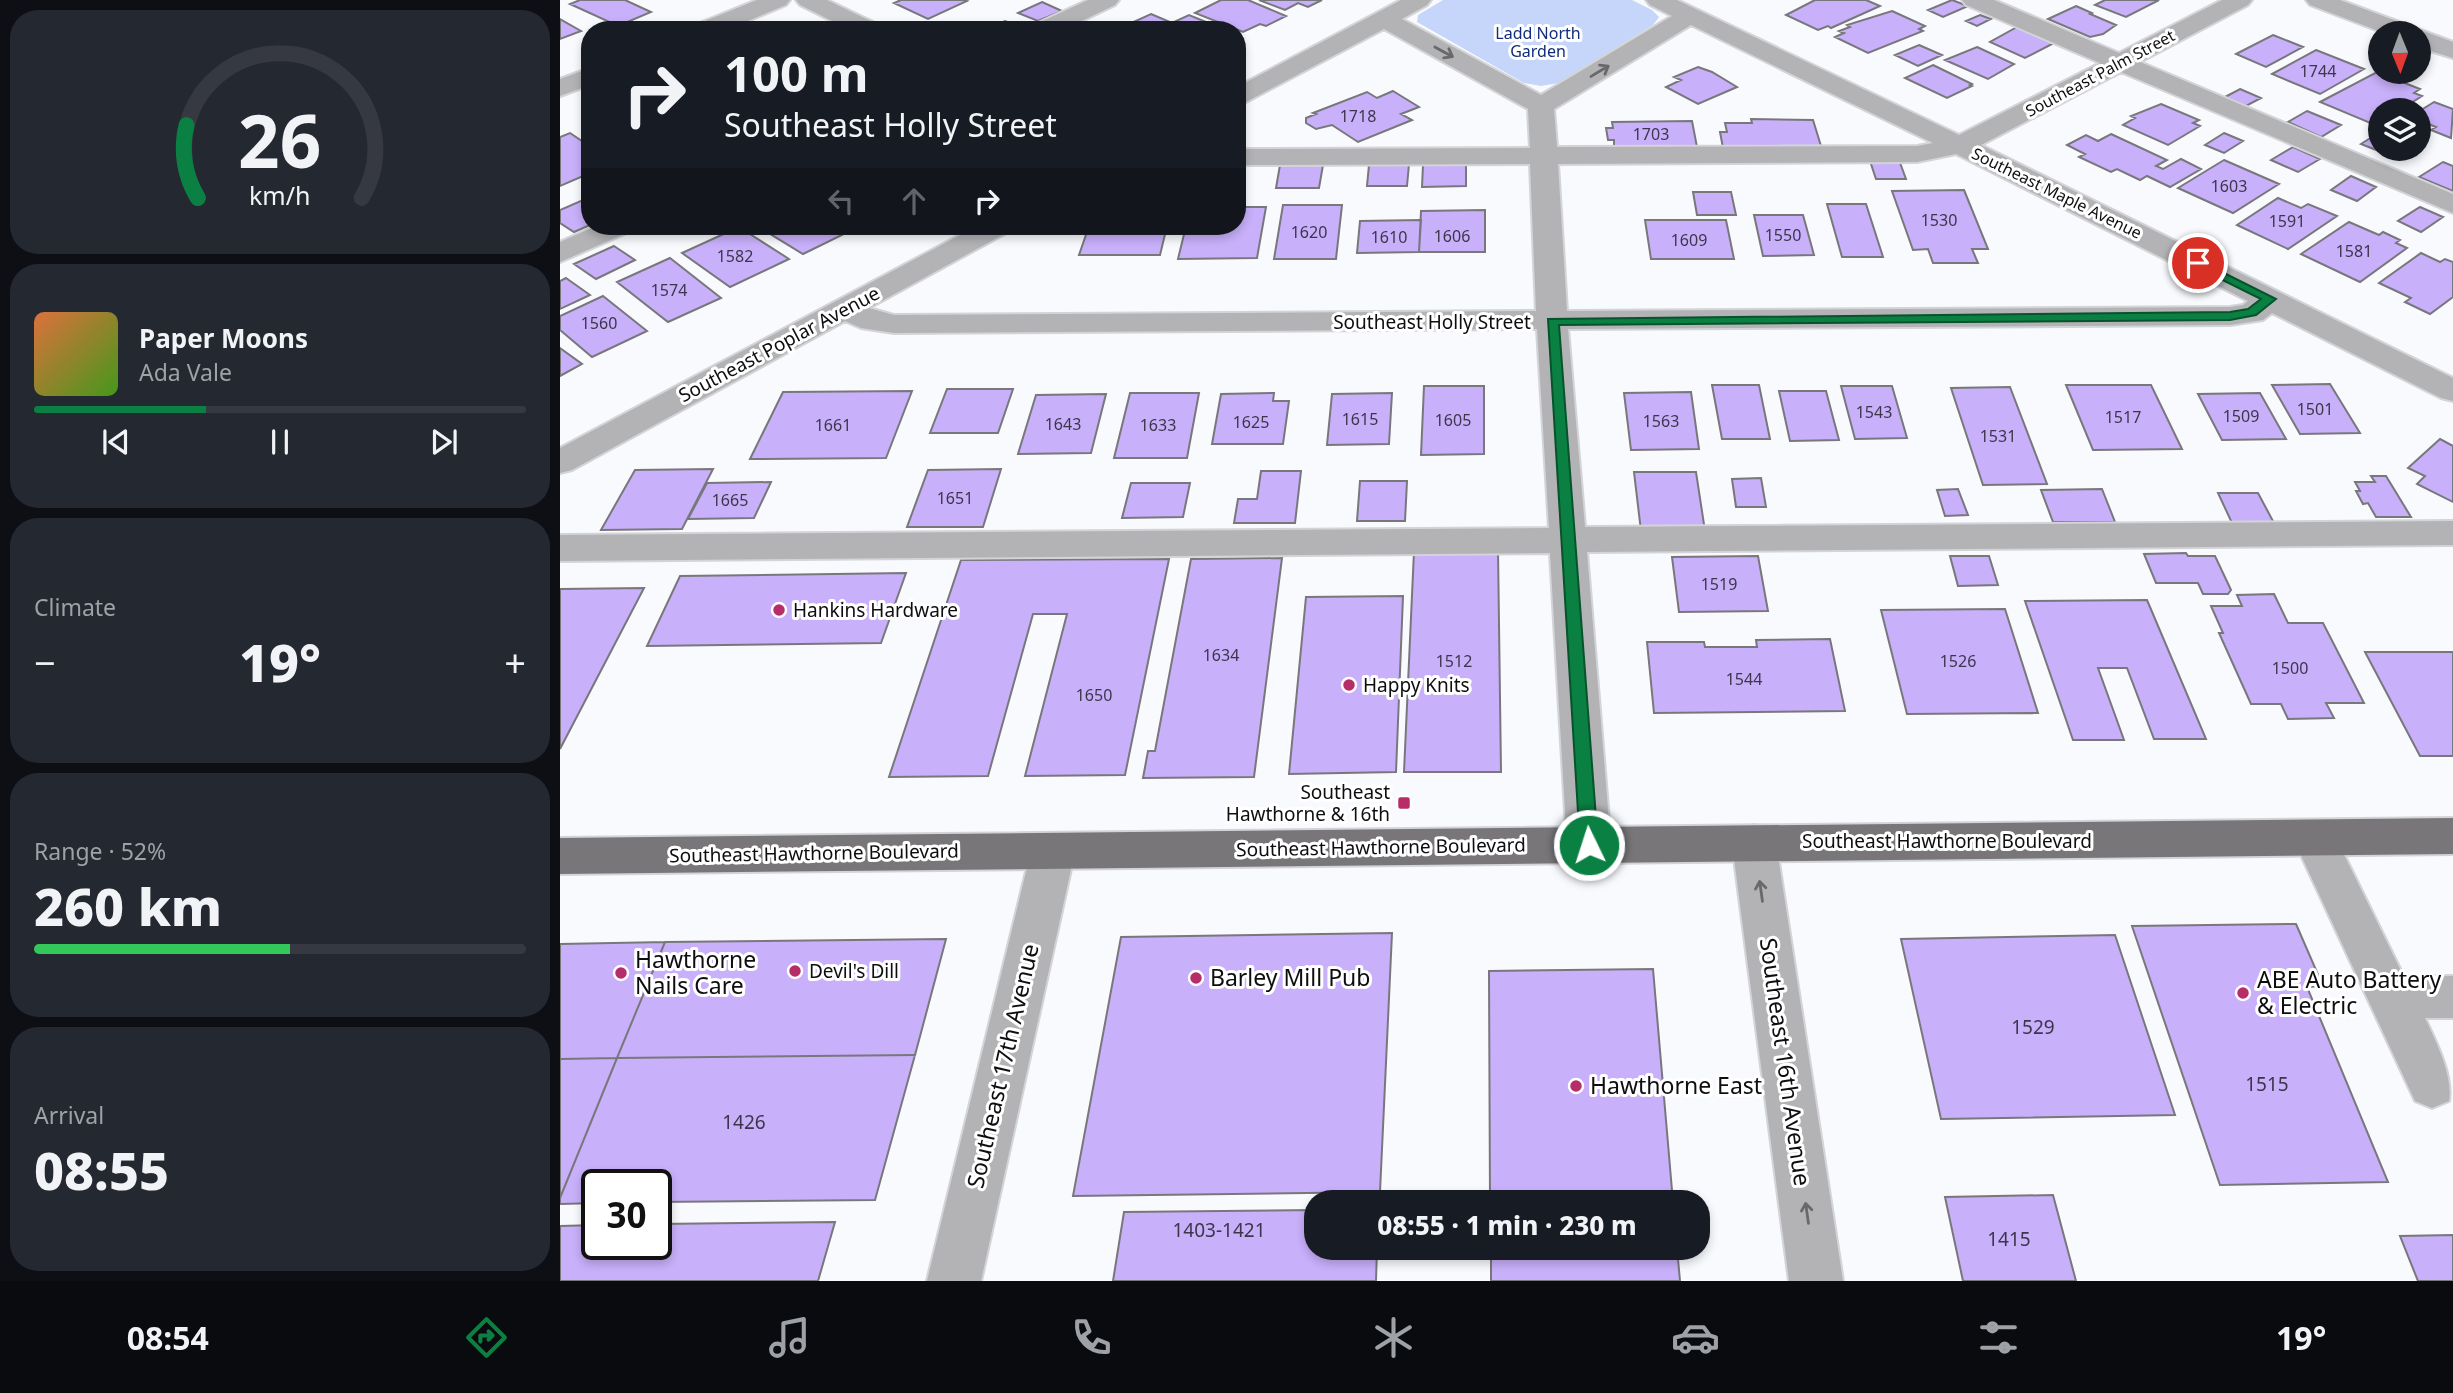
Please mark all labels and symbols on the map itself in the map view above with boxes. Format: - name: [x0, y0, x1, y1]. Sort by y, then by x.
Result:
- north arrow: [2368, 21, 2431, 84]
- park label: Ladd North Garden: [1495, 22, 1581, 62]
- street label: Southeast Palm Street: [2021, 24, 2179, 122]
- one-way arrow: [1433, 45, 1453, 59]
- house number: 1744: [2300, 60, 2336, 82]
- one-way arrow: [1589, 64, 1609, 78]
- house number: 1718: [1340, 105, 1376, 127]
- house number: 1703: [1633, 123, 1669, 145]
- street label: Southeast Maple Avenue: [1968, 142, 2146, 244]
- house number: 1603: [2211, 175, 2247, 197]
- house number: 1530: [1921, 209, 1957, 231]
- house number: 1591: [2269, 210, 2305, 232]
- house number: 1620: [1291, 221, 1327, 243]
- house number: 1550: [1765, 224, 1801, 246]
- house number: 1606: [1434, 225, 1470, 247]
- house number: 1610: [1371, 226, 1407, 248]
- house number: 1609: [1671, 229, 1707, 251]
- pin: [2168, 233, 2228, 293]
- house number: 1581: [2336, 240, 2372, 262]
- house number: 1582: [717, 245, 753, 267]
- house number: 1574: [651, 279, 687, 301]
- street label: Southeast Poplar Avenue: [674, 280, 884, 408]
- street label: Southeast Holly Street: [1333, 309, 1531, 335]
- house number: 1560: [581, 312, 617, 334]
- house number: 1501: [2297, 398, 2333, 420]
- house number: 1543: [1856, 401, 1892, 423]
- house number: 1509: [2223, 405, 2259, 427]
- house number: 1517: [2105, 406, 2141, 428]
- house number: 1615: [1342, 408, 1378, 430]
- house number: 1605: [1435, 409, 1471, 431]
- house number: 1563: [1643, 410, 1679, 432]
- house number: 1625: [1233, 411, 1269, 433]
- house number: 1643: [1045, 413, 1081, 435]
- house number: 1661: [815, 414, 851, 436]
- house number: 1633: [1140, 414, 1176, 436]
- house number: 1531: [1980, 425, 2016, 447]
- house number: 1651: [937, 487, 973, 509]
- house number: 1665: [712, 489, 748, 511]
- house number: 1519: [1701, 573, 1737, 595]
- place label: Hankins Hardware: [793, 597, 958, 623]
- marker: Hankins Hardware: [771, 602, 787, 618]
- house number: 1634: [1203, 644, 1239, 666]
- house number: 1512: [1436, 650, 1472, 672]
- house number: 1526: [1940, 650, 1976, 672]
- house number: 1500: [2272, 657, 2308, 679]
- house number: 1544: [1726, 668, 1762, 690]
- place label: Happy Knits: [1363, 672, 1470, 698]
- marker: Happy Knits: [1341, 677, 1357, 693]
- house number: 1650: [1076, 684, 1112, 706]
- place label: Southeast Hawthorne & 16th: [1226, 779, 1390, 827]
- marker: Southeast Hawthorne & 16th: [1396, 795, 1412, 811]
- position arrow: [1552, 808, 1626, 882]
- street label: Southeast Hawthorne Boulevard: [1802, 828, 2092, 854]
- street label: Southeast Hawthorne Boulevard: [1236, 831, 1526, 863]
- street label: Southeast Hawthorne Boulevard: [669, 837, 959, 869]
- one-way arrow: [1755, 880, 1768, 903]
- street label: Southeast 16th Avenue: [1753, 936, 1819, 1188]
- street label: Southeast 17th Avenue: [958, 940, 1046, 1191]
- place label: Hawthorne Nails Care: [635, 943, 756, 1001]
- place label: Devil's Dill: [809, 958, 899, 984]
- place label: Barley Mill Pub: [1210, 961, 1370, 993]
- marker: Devil's Dill: [787, 963, 803, 979]
- place label: ABE Auto Battery & Electric: [2257, 963, 2441, 1021]
- marker: Hawthorne Nails Care: [613, 965, 629, 981]
- marker: Barley Mill Pub: [1188, 970, 1204, 986]
- marker: ABE Auto Battery & Electric: [2235, 985, 2251, 1001]
- house number: 1529: [2011, 1014, 2055, 1040]
- place label: Hawthorne East: [1590, 1069, 1762, 1101]
- house number: 1515: [2245, 1071, 2289, 1097]
- marker: Hawthorne East: [1568, 1078, 1584, 1094]
- house number: 1426: [722, 1109, 766, 1135]
- speed limit sign: 30: [581, 1169, 672, 1260]
- one-way arrow: [1800, 1203, 1813, 1225]
- house number: 1403-1421: [1172, 1217, 1266, 1243]
- house number: 1415: [1987, 1226, 2031, 1252]

